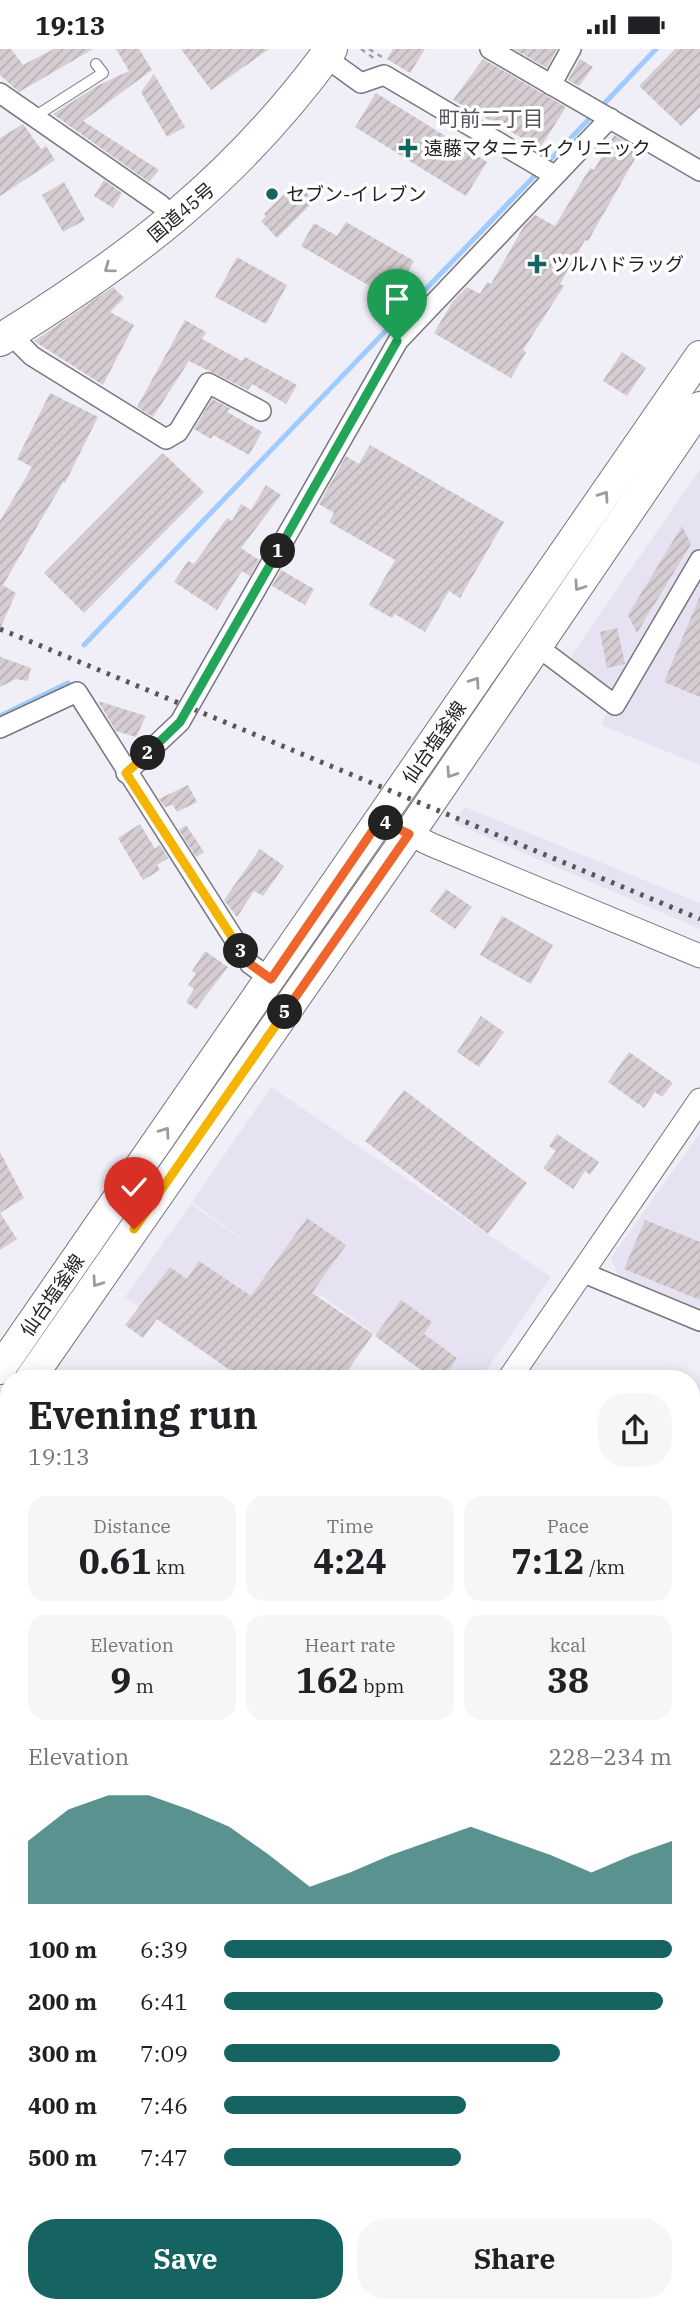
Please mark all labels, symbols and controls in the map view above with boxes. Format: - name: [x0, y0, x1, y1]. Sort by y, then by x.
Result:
- text: 19:13: [35, 8, 105, 42]
- district label: 町前二丁目: [439, 104, 544, 132]
- place label: 遠藤マタニティクリニック: [424, 136, 651, 160]
- marker: 遠藤マタニティクリニック: [398, 138, 418, 158]
- street label: 国道45号: [143, 177, 219, 247]
- place label: セブン-イレブン: [286, 182, 426, 206]
- marker: セブン-イレブン: [264, 186, 280, 202]
- place label: ツルハドラッグ: [551, 252, 684, 276]
- marker: ツルハドラッグ: [529, 256, 545, 272]
- one-way arrow: [104, 260, 117, 272]
- pin: [367, 269, 427, 341]
- icon: arrive: [378, 280, 416, 318]
- one-way arrow: [596, 491, 608, 504]
- pin: 1: [260, 533, 296, 569]
- text: 1: [272, 538, 283, 562]
- one-way arrow: [574, 578, 587, 591]
- one-way arrow: [467, 677, 480, 690]
- street label: 仙台塩釜線: [397, 696, 471, 788]
- pin: 2: [130, 735, 166, 771]
- text: 2: [142, 740, 153, 764]
- one-way arrow: [447, 765, 459, 778]
- pin: 4: [368, 805, 404, 841]
- text: 4: [380, 810, 391, 834]
- pin: 3: [224, 933, 258, 969]
- text: 3: [235, 938, 246, 962]
- pin: 5: [268, 995, 302, 1030]
- text: 5: [279, 999, 290, 1023]
- one-way arrow: [157, 1127, 169, 1140]
- pin: [104, 1157, 164, 1229]
- icon: check: [115, 1168, 153, 1206]
- street label: 仙台塩釜線: [15, 1249, 89, 1341]
- one-way arrow: [93, 1274, 105, 1287]
- text: Evening run: [28, 1390, 258, 1439]
- button: share: [598, 1393, 672, 1467]
- text: 19:13: [28, 1441, 90, 1471]
- text: Distance: [93, 1514, 171, 1538]
- text: Time: [327, 1514, 373, 1538]
- text: Pace: [547, 1514, 589, 1538]
- text: 0.61: [79, 1538, 152, 1584]
- text: 4:24: [313, 1538, 387, 1584]
- text: 7:12: [511, 1538, 585, 1584]
- text: km: [152, 1555, 185, 1579]
- text: /km: [585, 1555, 625, 1579]
- text: Elevation: [90, 1633, 174, 1657]
- text: Heart rate: [305, 1633, 395, 1657]
- text: kcal: [550, 1633, 586, 1657]
- text: 9: [110, 1657, 131, 1703]
- text: 162: [296, 1657, 359, 1703]
- text: 38: [547, 1657, 589, 1703]
- text: m: [131, 1674, 154, 1698]
- text: bpm: [359, 1674, 404, 1698]
- text: Elevation: [28, 1741, 129, 1771]
- text: 228–234 m: [548, 1741, 672, 1771]
- text: 100 m: [28, 1934, 97, 1964]
- text: 6:39: [140, 1934, 188, 1964]
- text: 200 m: [28, 1986, 97, 2016]
- text: 6:41: [140, 1986, 188, 2016]
- text: 300 m: [28, 2038, 97, 2068]
- text: 7:09: [140, 2038, 188, 2068]
- text: 400 m: [28, 2090, 97, 2120]
- text: 7:46: [140, 2090, 188, 2120]
- text: 500 m: [28, 2142, 97, 2172]
- text: 7:47: [140, 2142, 188, 2172]
- button: Save: [28, 2219, 343, 2299]
- button: Share: [357, 2219, 672, 2299]

